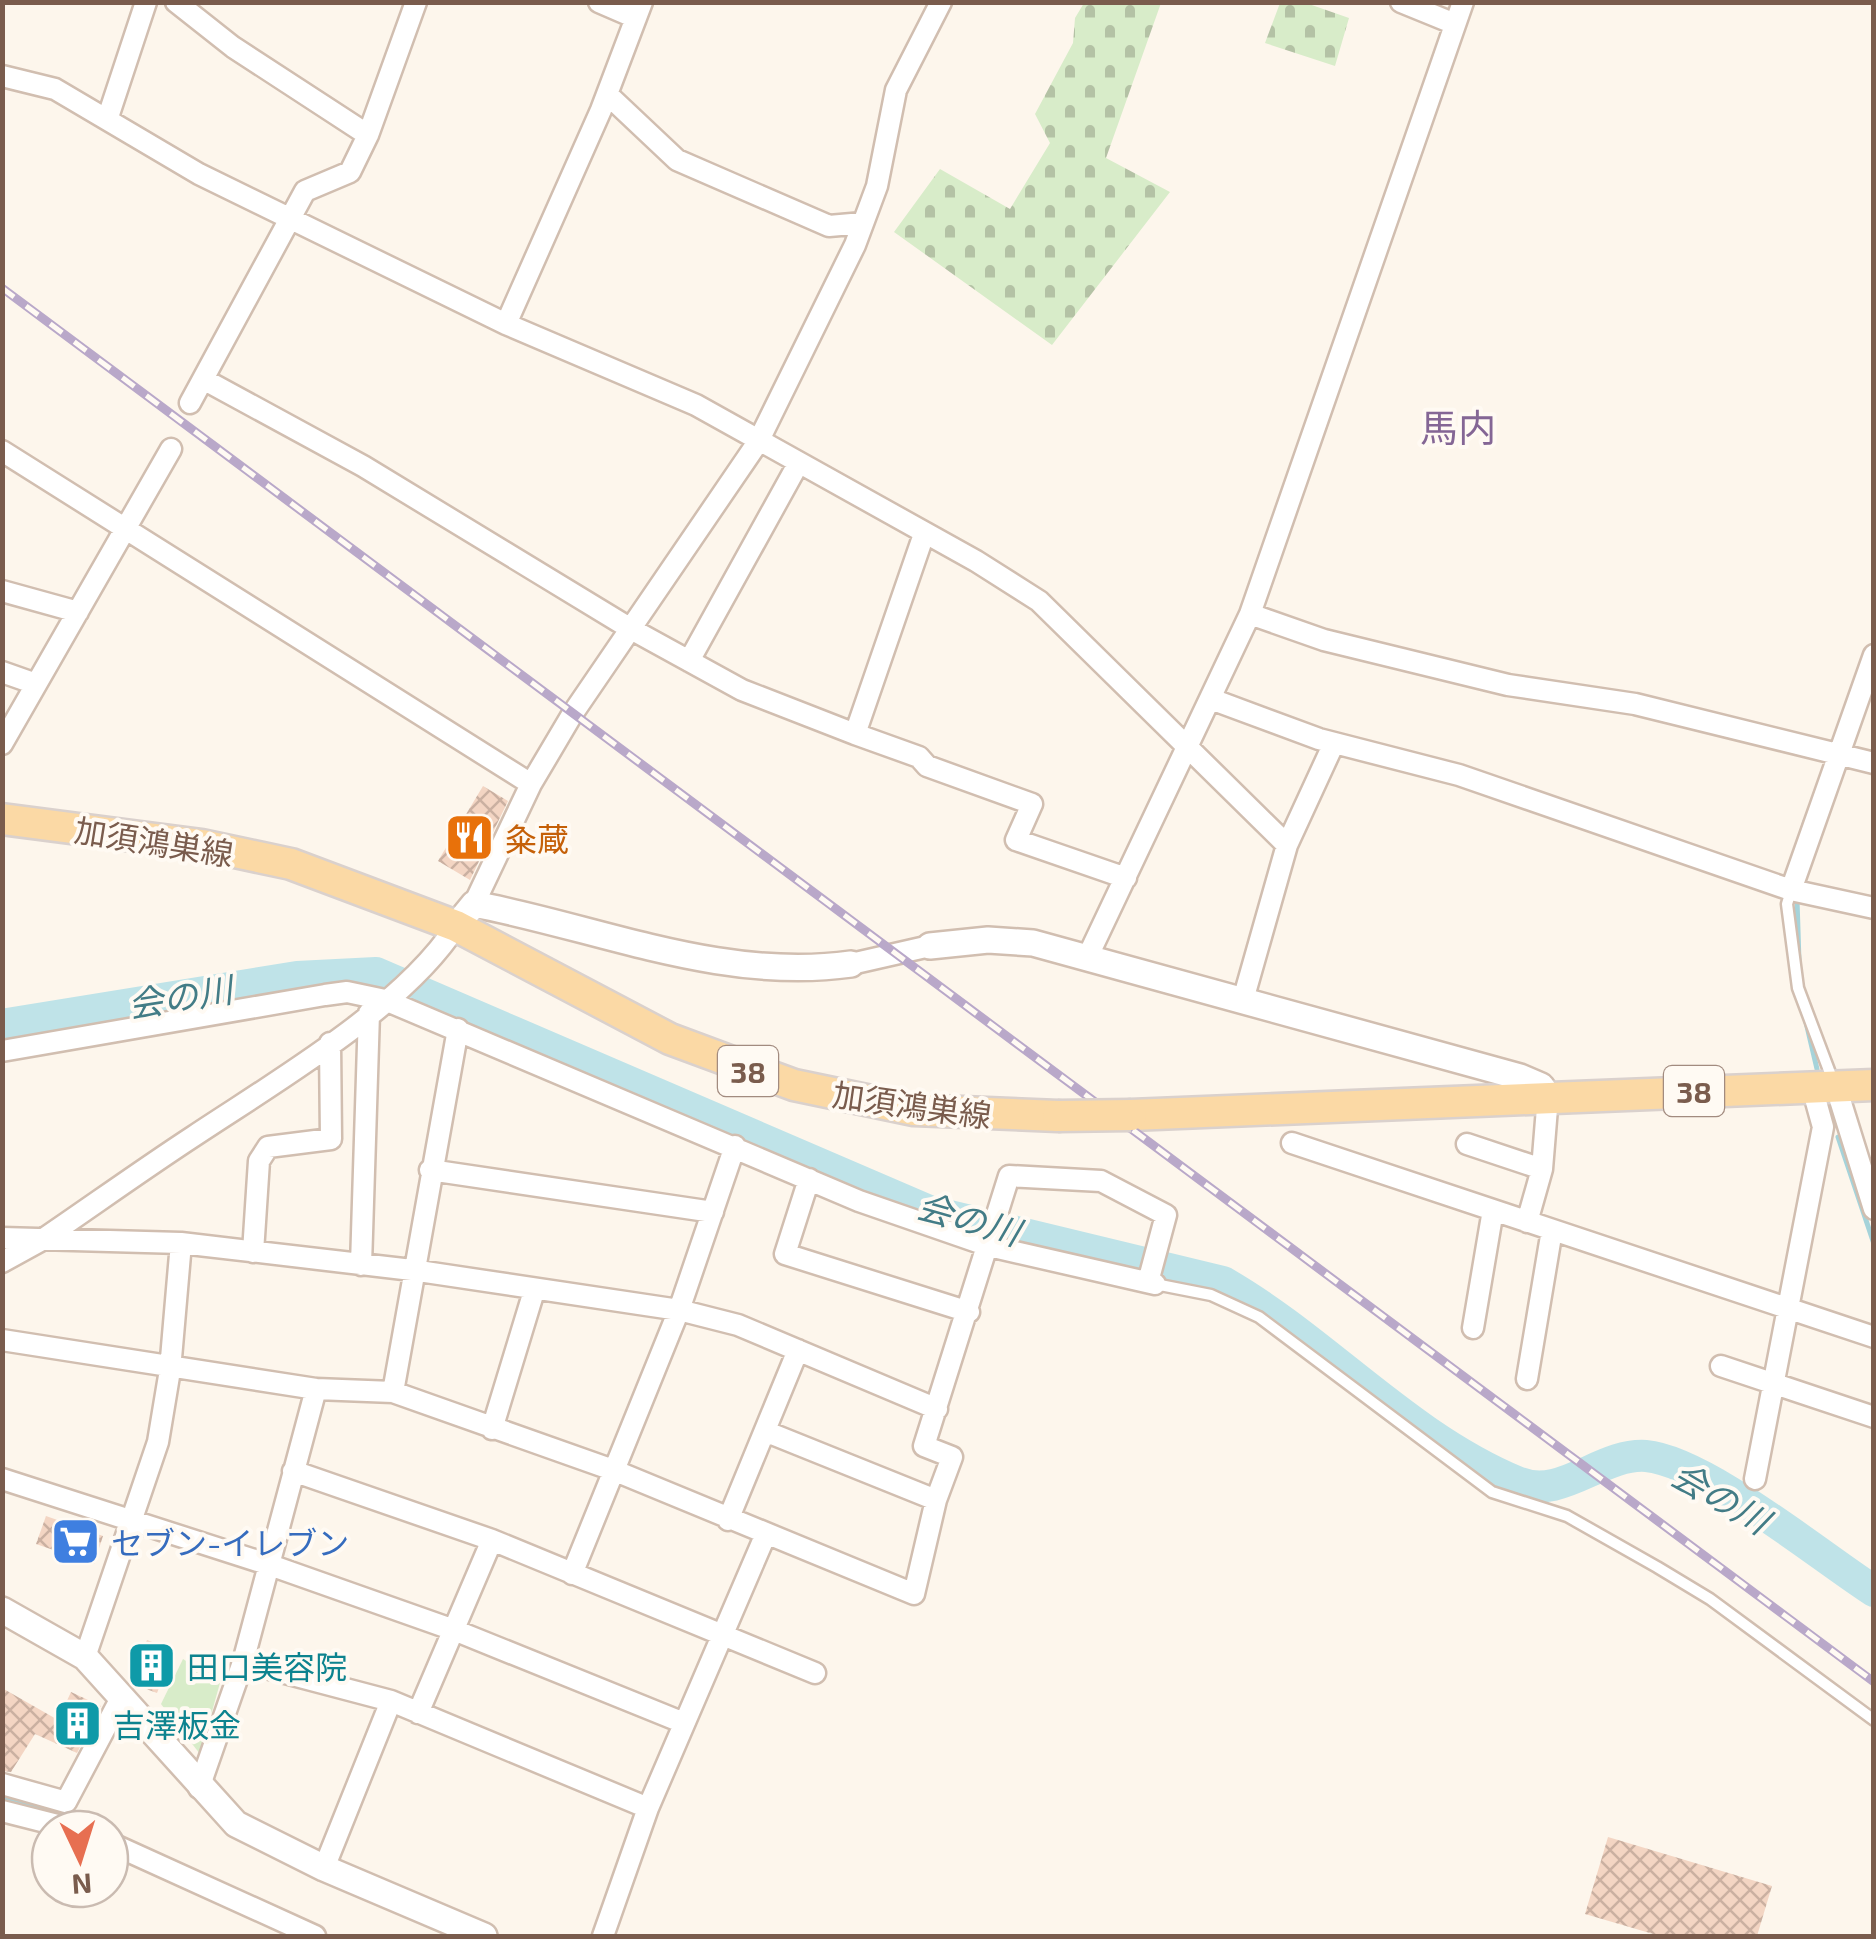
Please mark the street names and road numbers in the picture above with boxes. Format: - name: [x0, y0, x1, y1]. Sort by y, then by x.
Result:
- street label: 加須鴻巣線: [72, 810, 236, 872]
- road number: 38: [718, 1046, 778, 1096]
- road number: 38: [1664, 1066, 1724, 1116]
- street label: 加須鴻巣線: [830, 1074, 994, 1134]

